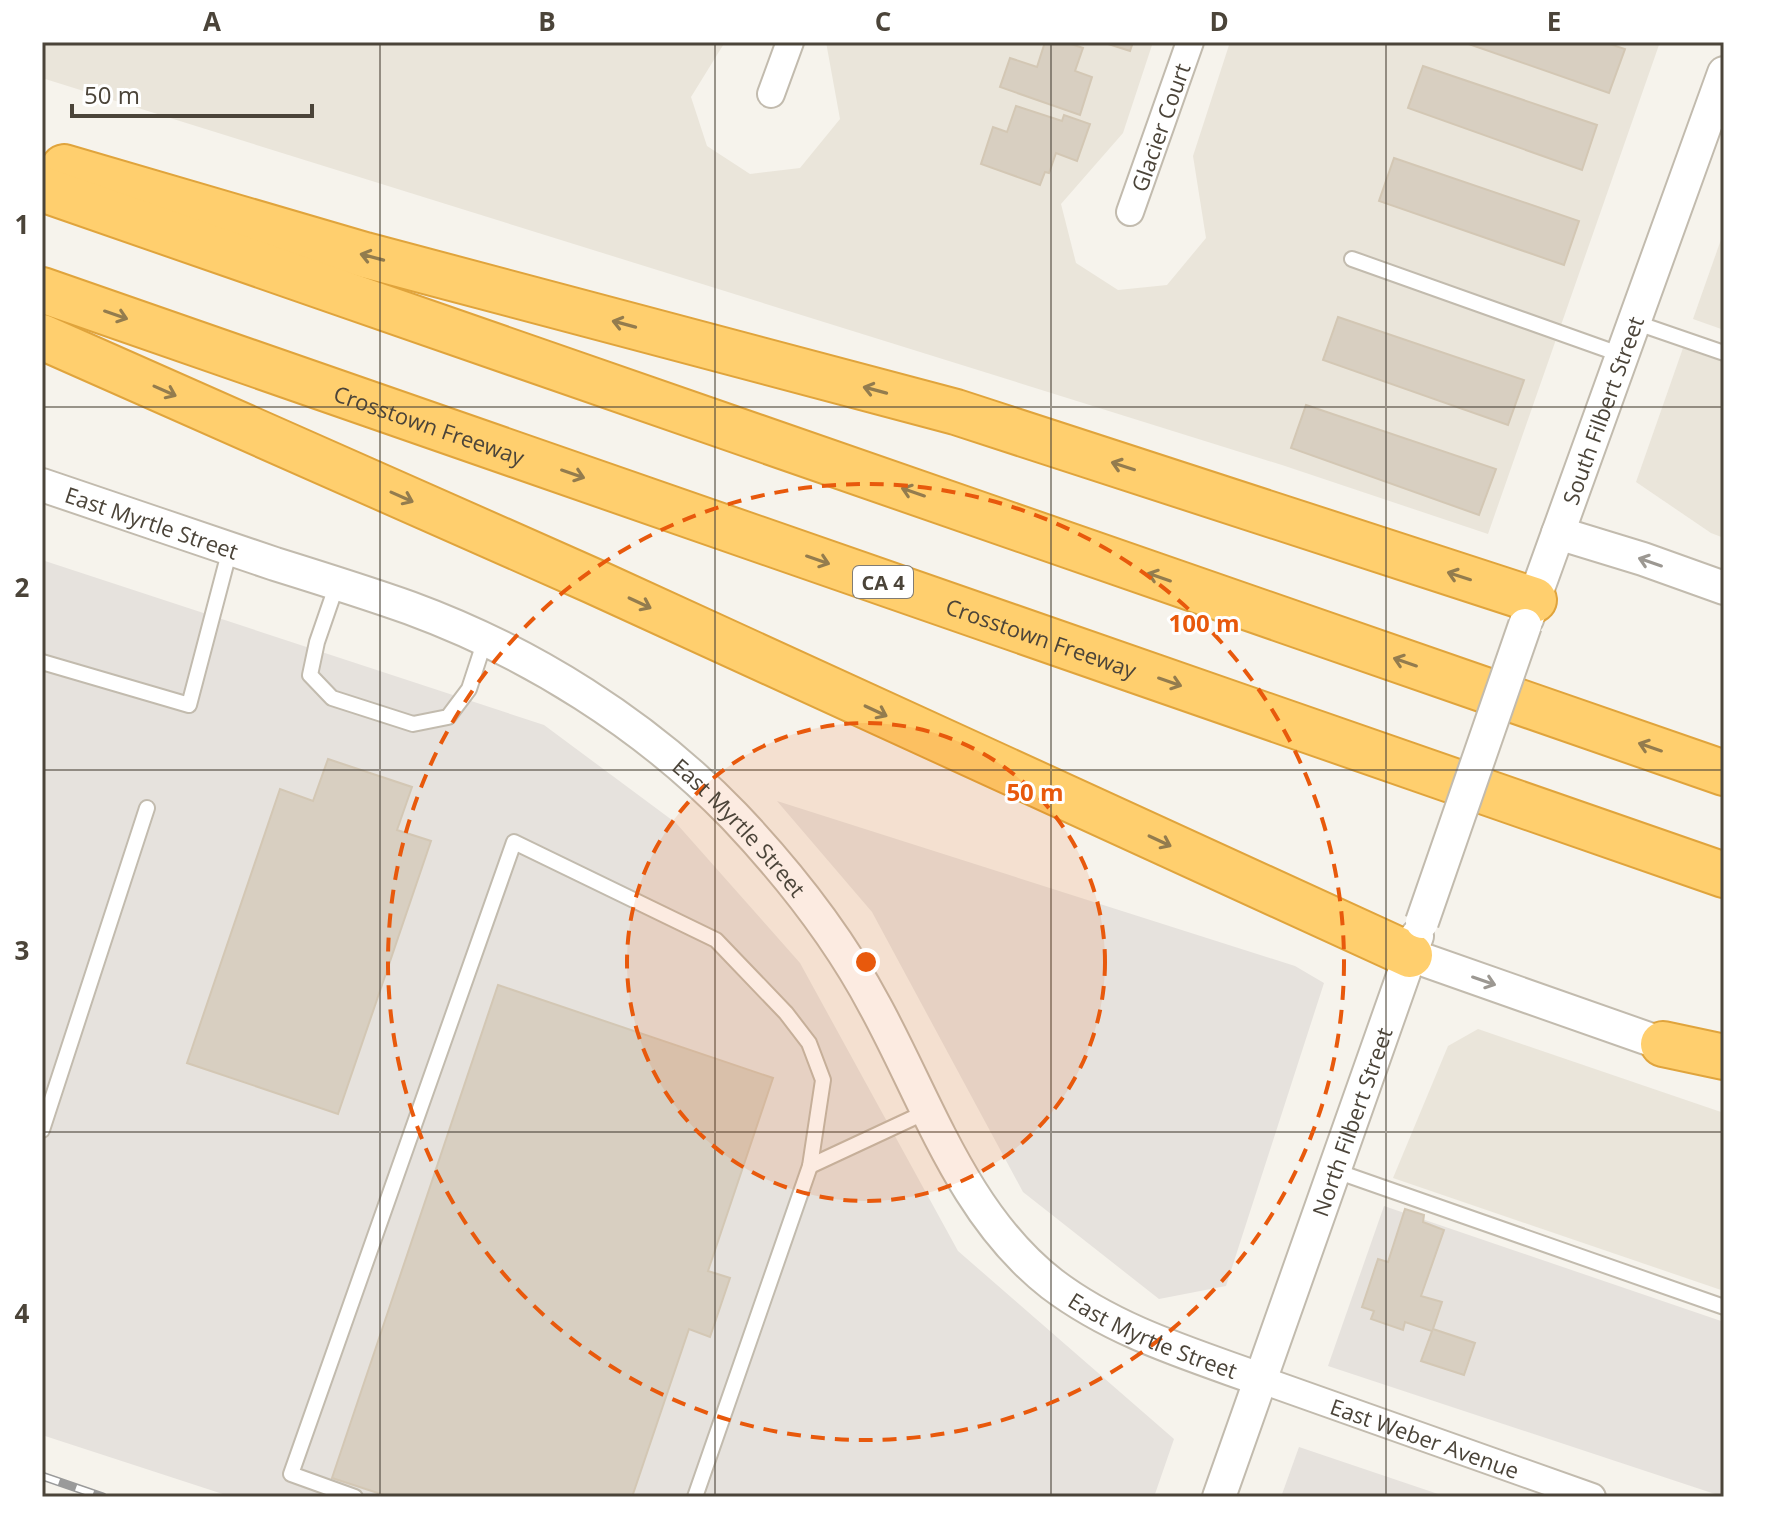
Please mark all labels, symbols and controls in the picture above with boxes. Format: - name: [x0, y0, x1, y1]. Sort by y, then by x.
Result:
- text: A: [203, 3, 221, 39]
- text: B: [538, 3, 556, 39]
- text: C: [875, 3, 891, 39]
- text: D: [1209, 3, 1229, 39]
- text: E: [1547, 3, 1561, 39]
- street label: Glacier Court: [1123, 59, 1197, 196]
- scale bar: [72, 68, 312, 118]
- text: 50 m: [84, 78, 140, 111]
- text: 1: [15, 206, 29, 242]
- one-way arrow: [360, 249, 386, 264]
- one-way arrow: [103, 309, 128, 324]
- street label: South Filbert Street: [1555, 312, 1650, 509]
- one-way arrow: [611, 315, 637, 330]
- street label: Crosstown Freeway: [330, 378, 529, 472]
- one-way arrow: [862, 382, 888, 397]
- one-way arrow: [152, 385, 176, 400]
- one-way arrow: [1111, 458, 1136, 473]
- one-way arrow: [560, 468, 585, 483]
- street label: East Myrtle Street: [61, 479, 243, 566]
- one-way arrow: [901, 483, 926, 498]
- one-way arrow: [389, 490, 414, 505]
- one-way arrow: [806, 553, 831, 568]
- one-way arrow: [1638, 553, 1663, 568]
- road number: CA 4: [853, 566, 913, 598]
- one-way arrow: [1147, 568, 1172, 583]
- one-way arrow: [1447, 568, 1473, 583]
- text: 2: [15, 569, 30, 605]
- street label: Crosstown Freeway: [942, 591, 1141, 685]
- one-way arrow: [627, 596, 651, 611]
- text: 100 m: [1169, 606, 1239, 639]
- one-way arrow: [1393, 653, 1418, 668]
- one-way arrow: [1157, 675, 1182, 690]
- one-way arrow: [864, 704, 888, 719]
- one-way arrow: [1638, 739, 1663, 754]
- street label: East Myrtle Street: [667, 751, 813, 903]
- text: 50 m: [1006, 775, 1064, 808]
- one-way arrow: [1148, 834, 1172, 849]
- text: 3: [15, 932, 29, 968]
- centre of rings: [852, 948, 880, 976]
- one-way arrow: [1471, 974, 1496, 989]
- street label: North Filbert Street: [1304, 1023, 1399, 1220]
- street label: East Myrtle Street: [1063, 1285, 1241, 1385]
- text: 4: [15, 1295, 30, 1331]
- street label: East Weber Avenue: [1326, 1391, 1523, 1485]

